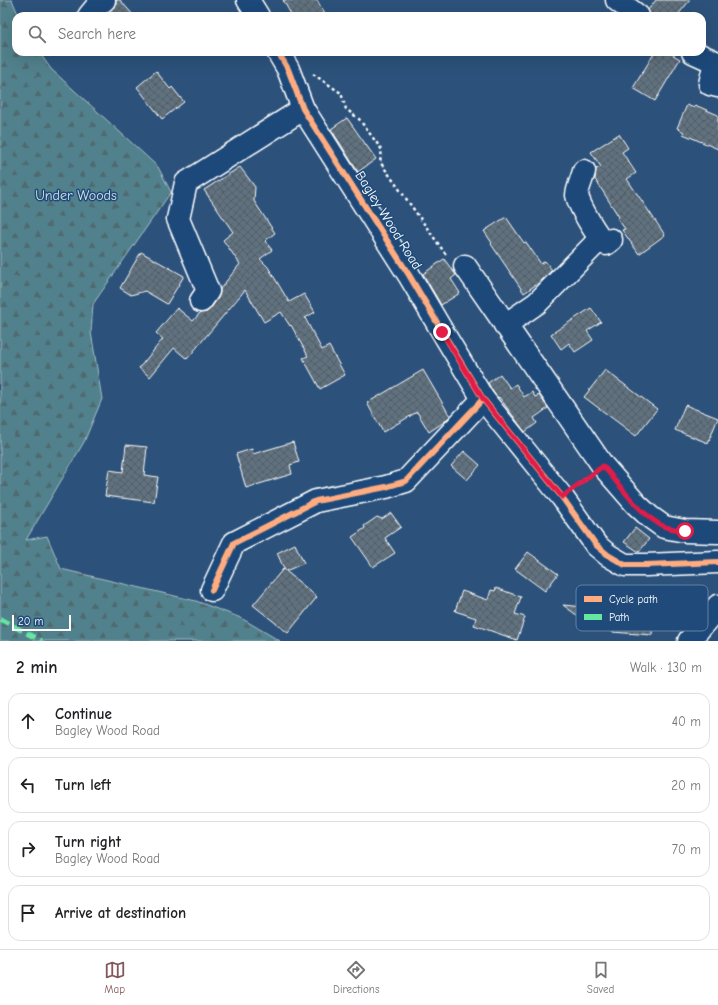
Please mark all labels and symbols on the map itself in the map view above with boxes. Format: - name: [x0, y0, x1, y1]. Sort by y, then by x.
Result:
- street label: Bagley Wood Road: [351, 168, 426, 273]
- park label: Under Woods: [35, 187, 117, 204]
- route end: [433, 323, 451, 341]
- route start: [676, 522, 694, 540]
- legend: [576, 585, 708, 631]
- text: Cycle path: [609, 593, 658, 606]
- text: Path: [609, 611, 630, 624]
- scale bar: [12, 613, 71, 632]

